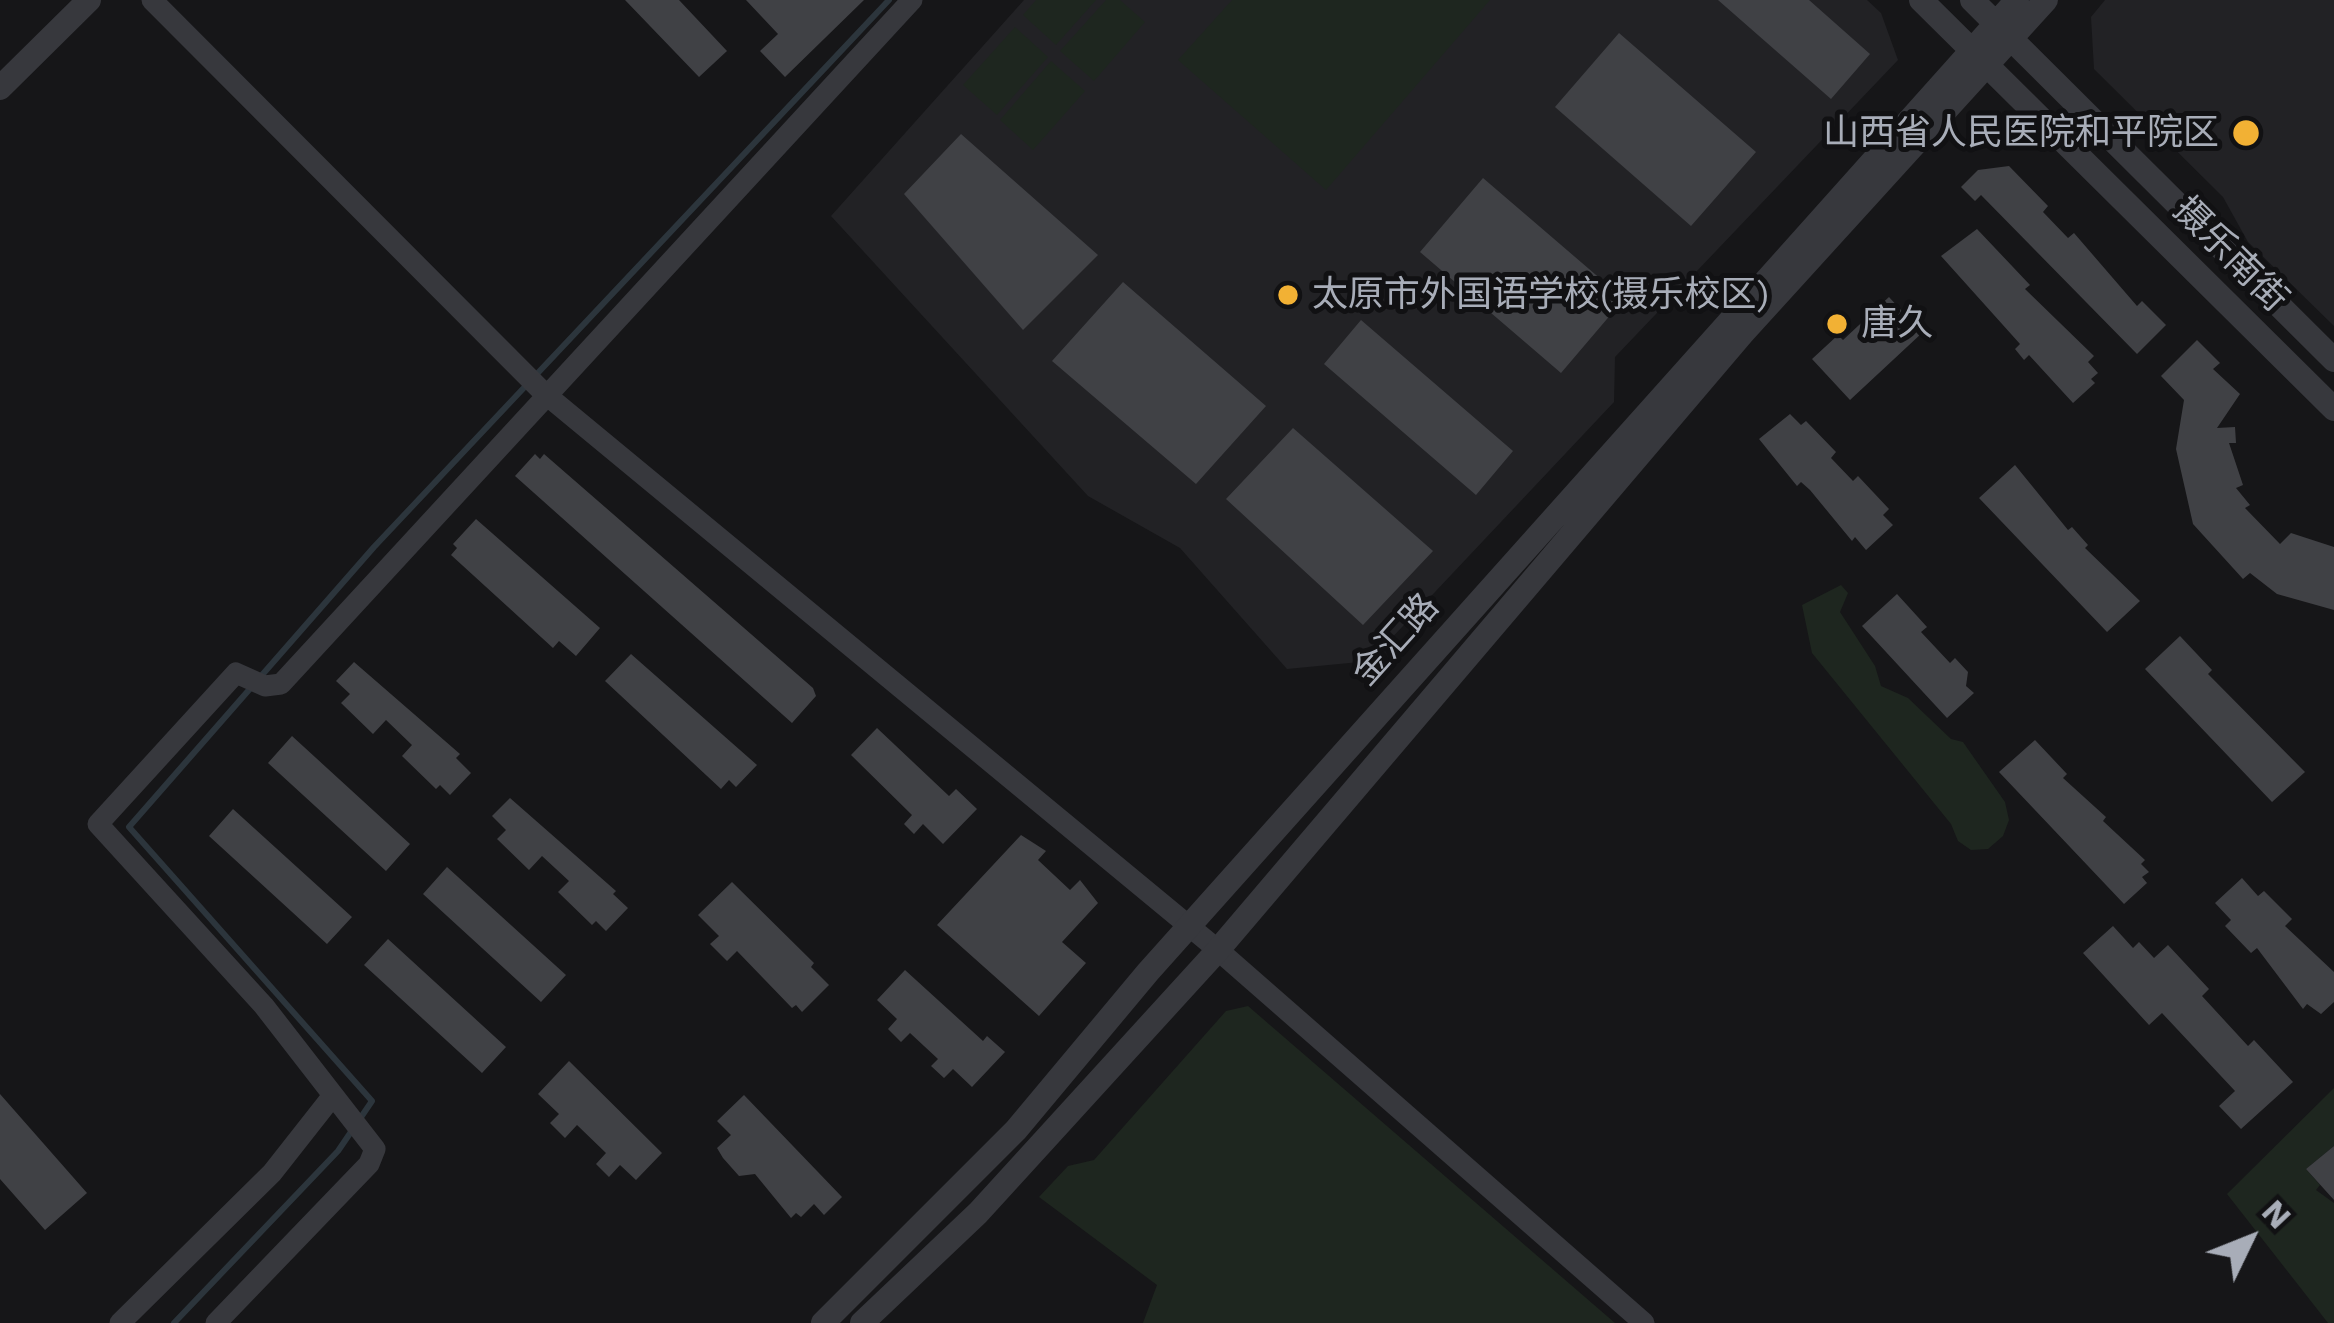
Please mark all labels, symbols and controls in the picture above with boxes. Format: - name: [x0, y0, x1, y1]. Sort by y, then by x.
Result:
- place label: 山西省人民医院和平院区: [1823, 111, 2219, 155]
- marker: 山西省人民医院和平院区: [2230, 117, 2262, 149]
- street label: 摄乐南街: [2164, 189, 2296, 321]
- place label: 太原市外国语学校(摄乐校区): [1312, 273, 1769, 317]
- marker: 太原市外国语学校(摄乐校区): [1275, 282, 1301, 308]
- place label: 唐久: [1861, 302, 1933, 346]
- marker: 唐久: [1824, 311, 1850, 337]
- street label: 金汇路: [1344, 585, 1448, 695]
- north arrow: [2190, 1179, 2310, 1299]
- text: N: [2254, 1192, 2299, 1236]

